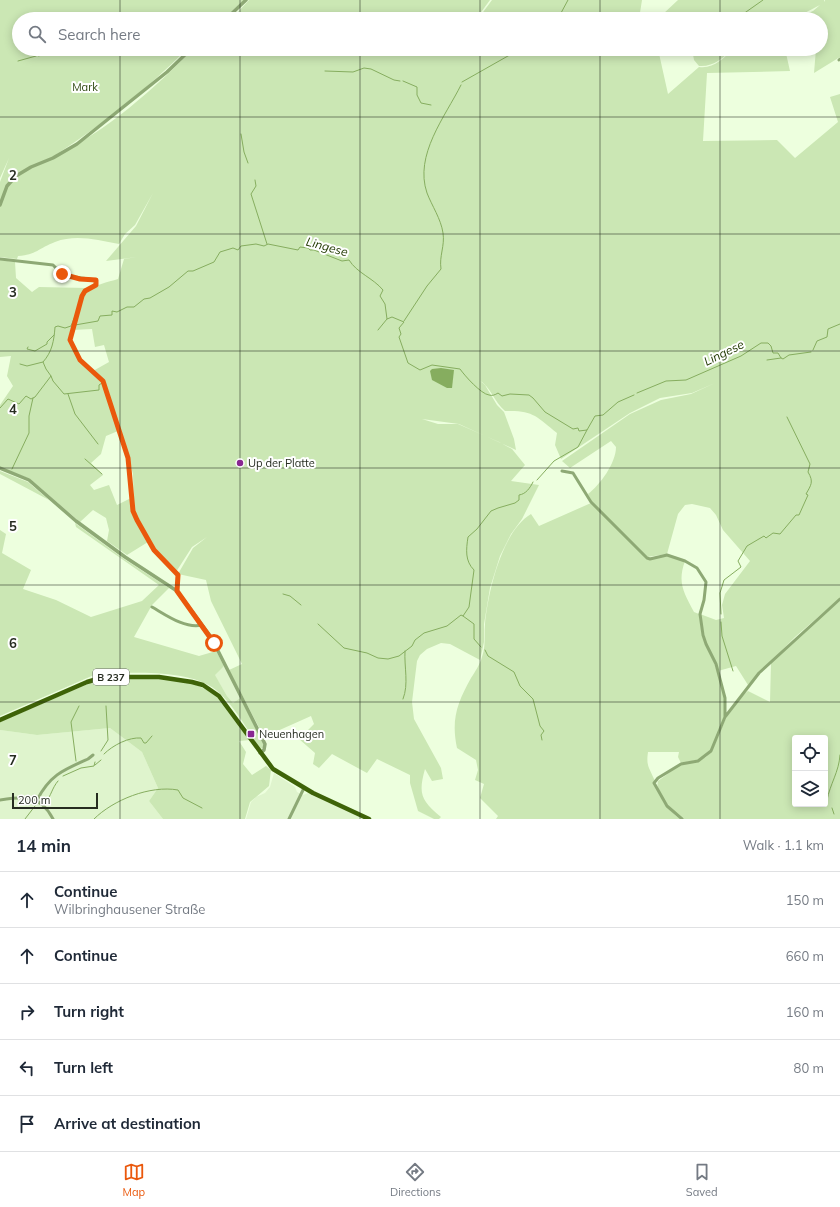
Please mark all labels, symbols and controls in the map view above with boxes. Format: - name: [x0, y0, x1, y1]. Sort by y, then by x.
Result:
- search box: [12, 12, 828, 56]
- icon: search: [26, 23, 48, 45]
- text: Search here: [58, 25, 140, 44]
- park label: Mark: [72, 80, 98, 94]
- text: 2: [9, 167, 17, 183]
- water label: Lingese: [305, 234, 350, 259]
- route end: [53, 265, 71, 283]
- text: 3: [9, 284, 17, 300]
- water label: Lingese: [701, 336, 747, 369]
- text: 4: [9, 401, 17, 417]
- place label: Up der Platte: [248, 456, 315, 470]
- marker: Up der Platte: [235, 458, 245, 468]
- text: 5: [9, 518, 17, 534]
- route start: [205, 634, 223, 652]
- text: 6: [9, 635, 17, 651]
- road number: B 237: [93, 669, 129, 685]
- place label: Neuenhagen: [259, 727, 324, 741]
- marker: Neuenhagen: [246, 729, 256, 739]
- map controls: [792, 735, 828, 807]
- button: locate: [792, 735, 828, 771]
- text: 7: [9, 752, 17, 768]
- button: layers: [792, 771, 828, 807]
- scale bar: [12, 791, 98, 810]
- text: 200 m: [18, 793, 50, 807]
- text: 14 min: [16, 835, 71, 856]
- text: Walk · 1.1 km: [743, 837, 824, 853]
- text: Continue: [54, 882, 117, 901]
- icon: ahead: [16, 889, 38, 911]
- text: 150 m: [786, 892, 824, 908]
- text: Wilbringhausener Straße: [54, 901, 205, 917]
- icon: ahead: [16, 945, 38, 967]
- text: Continue: [54, 946, 117, 965]
- text: 660 m: [786, 948, 824, 964]
- icon: right: [16, 1001, 38, 1023]
- text: Turn right: [54, 1002, 124, 1021]
- text: 160 m: [786, 1004, 824, 1020]
- icon: left: [16, 1057, 38, 1079]
- text: Turn left: [54, 1058, 113, 1077]
- text: 80 m: [794, 1060, 824, 1076]
- icon: arrive: [16, 1113, 38, 1135]
- text: Arrive at destination: [54, 1114, 201, 1133]
- tab: Map: [122, 1161, 145, 1199]
- tab: Directions: [390, 1161, 441, 1199]
- tab: Saved: [686, 1161, 718, 1199]

